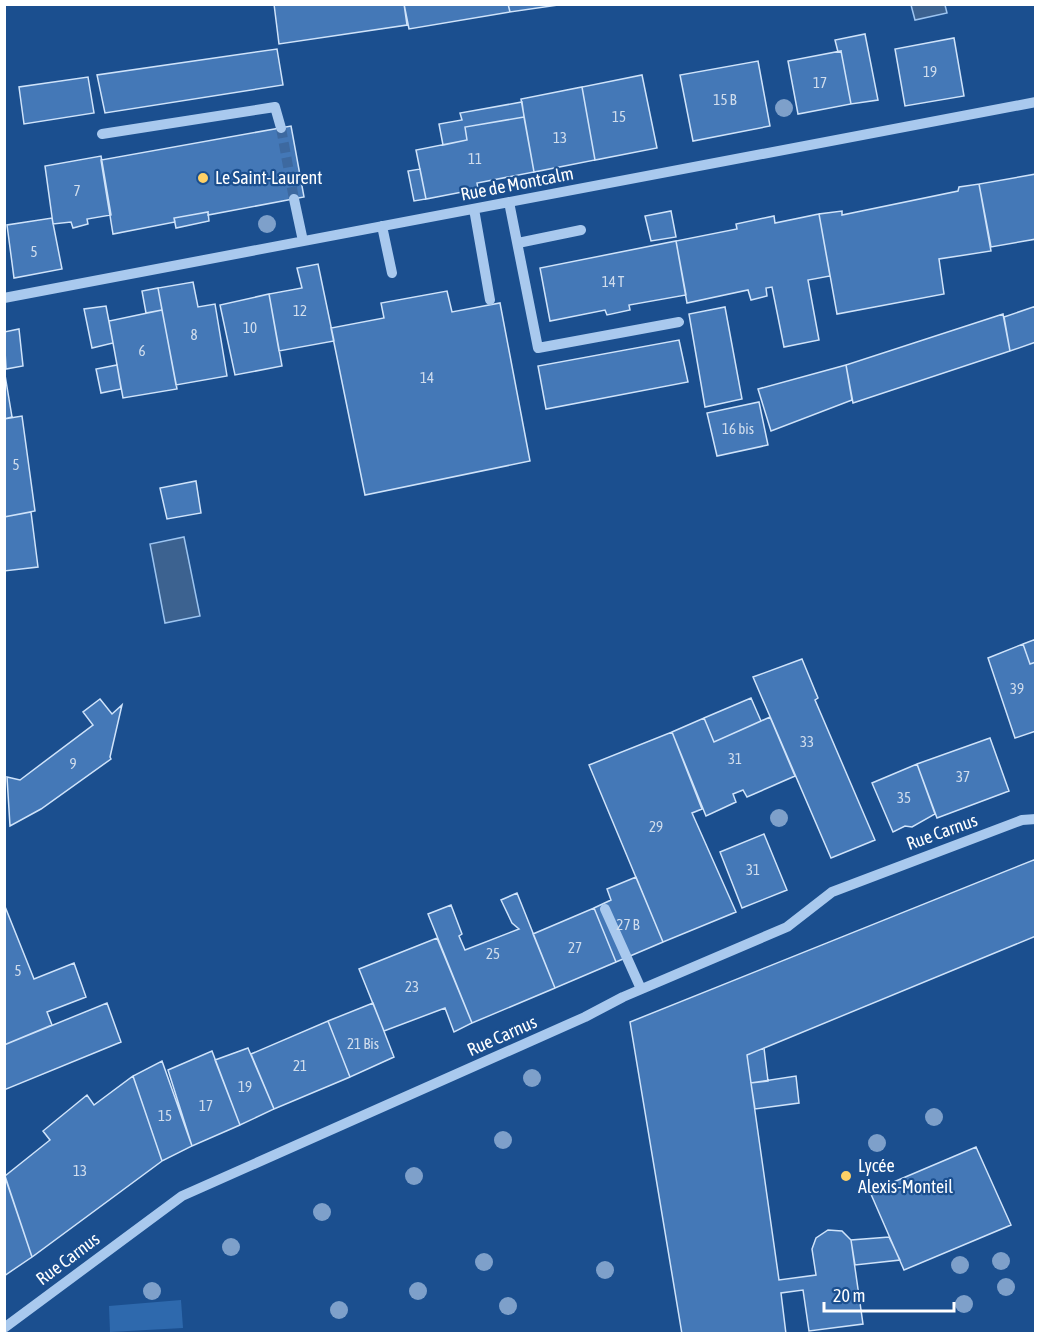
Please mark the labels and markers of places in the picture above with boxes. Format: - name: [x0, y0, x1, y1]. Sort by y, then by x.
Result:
- place label: Le Saint-Laurent: [215, 167, 323, 188]
- marker: Le Saint-Laurent: [196, 171, 210, 185]
- place label: Lycée Alexis-Monteil: [858, 1155, 953, 1197]
- marker: Lycée Alexis-Monteil: [839, 1169, 853, 1183]

